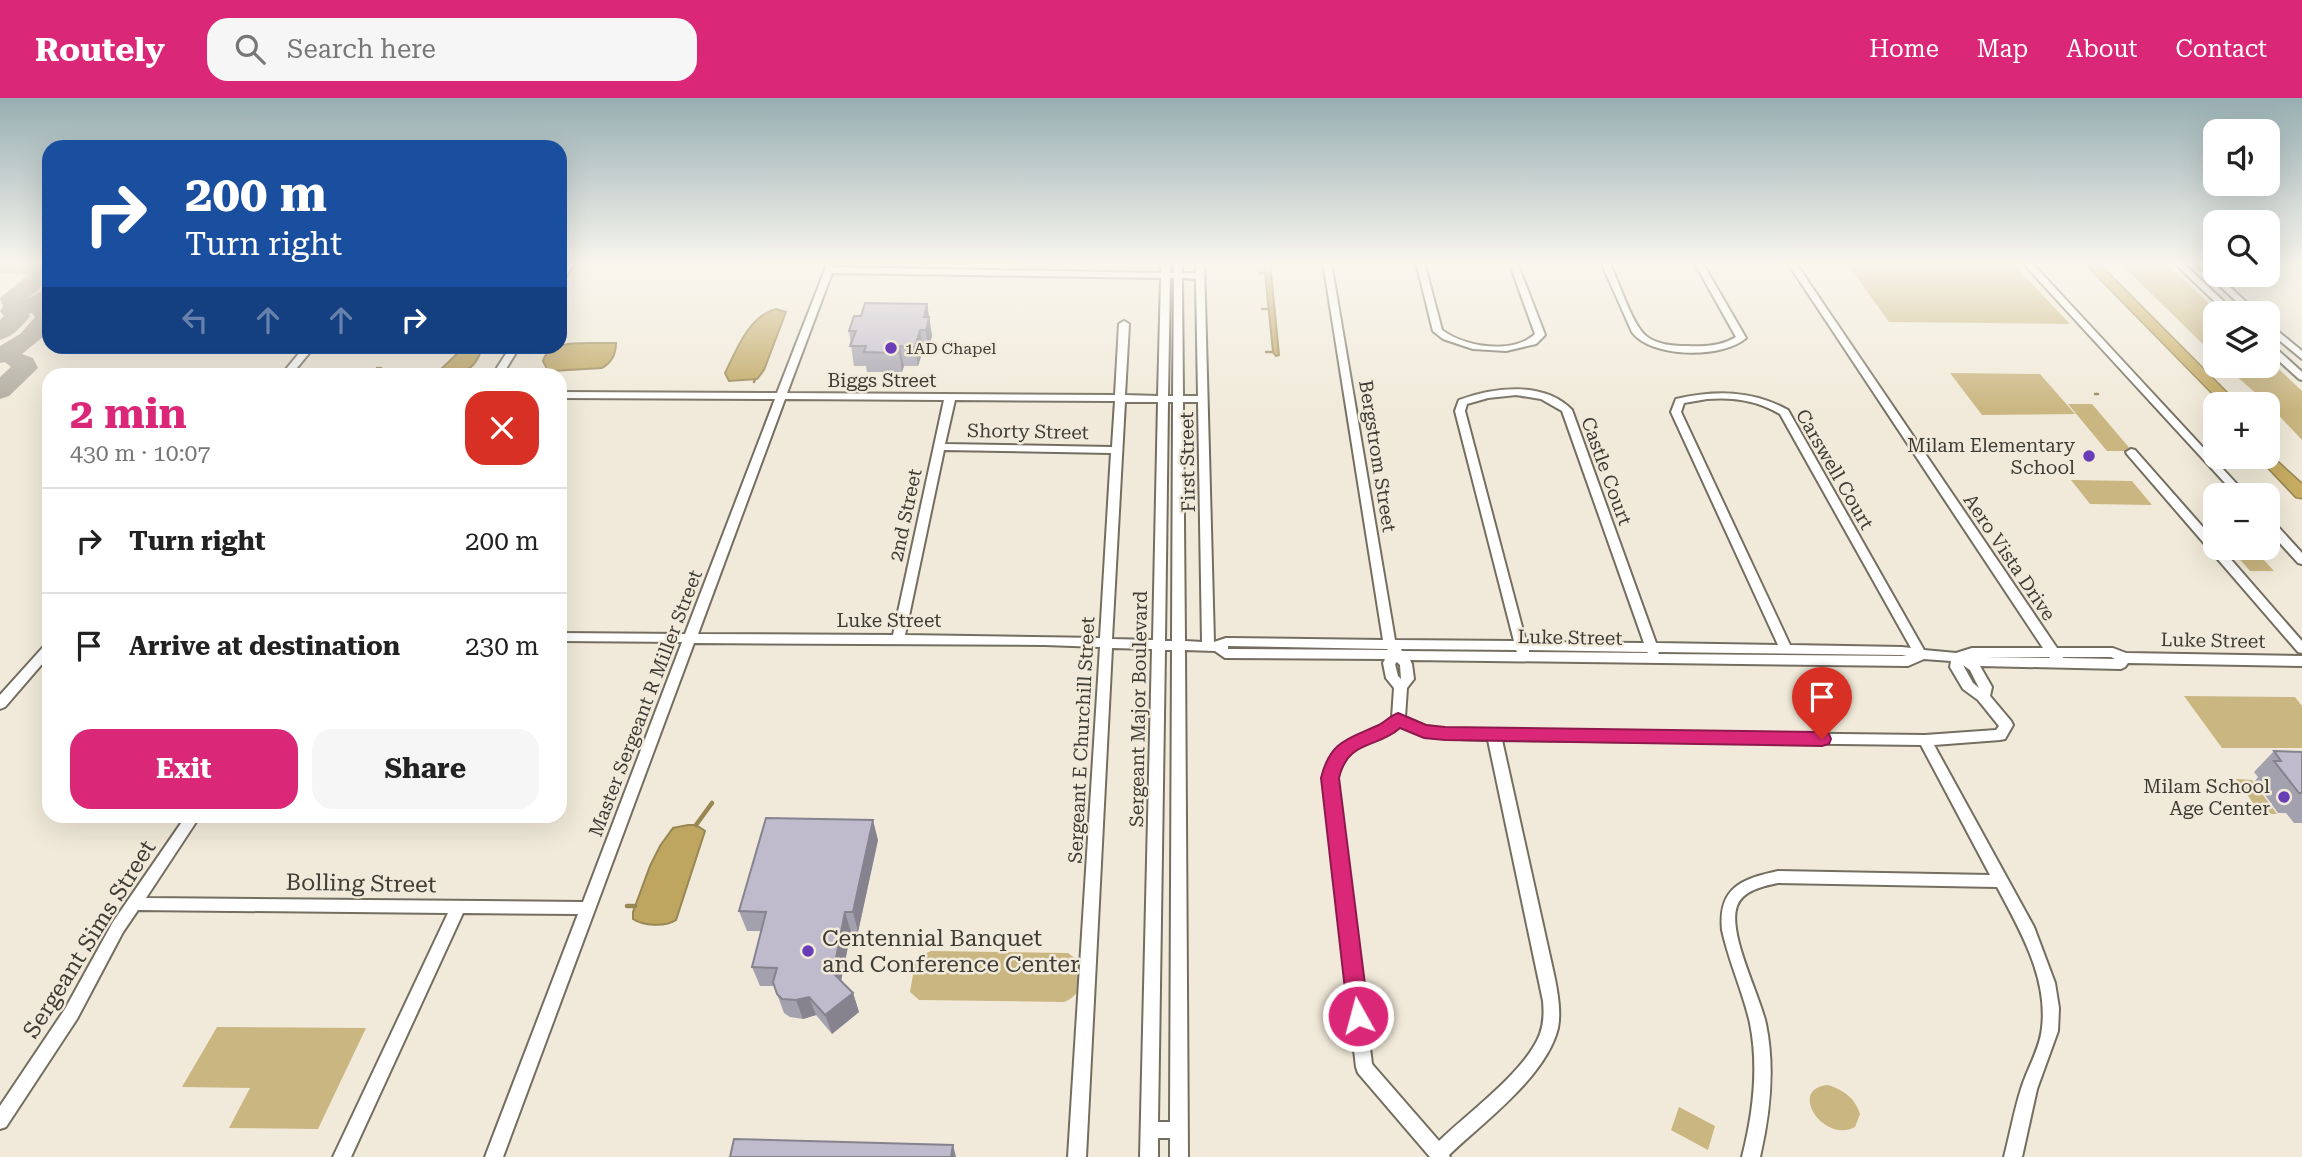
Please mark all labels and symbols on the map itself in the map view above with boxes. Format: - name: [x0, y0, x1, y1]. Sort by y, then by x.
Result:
- place label: 1AD Chapel: [905, 339, 996, 358]
- marker: 1AD Chapel: [883, 340, 899, 356]
- street label: Biggs Street: [828, 369, 936, 392]
- street label: Bergstrom Street: [1354, 378, 1401, 534]
- street label: Carswell Court: [1791, 405, 1878, 534]
- street label: First Street: [1175, 411, 1200, 513]
- street label: Castle Court: [1576, 414, 1637, 528]
- street label: Shorty Street: [967, 419, 1089, 444]
- place label: Milam Elementary School: [1907, 434, 2076, 479]
- marker: Milam Elementary School: [2081, 448, 2097, 464]
- street label: 2nd Street: [884, 467, 927, 564]
- street label: Aero Vista Drive: [1959, 490, 2060, 625]
- street label: Master Sergeant R Miller Street: [584, 567, 707, 840]
- street label: Sergeant Major Boulevard: [1125, 591, 1152, 827]
- street label: Luke Street: [837, 609, 941, 632]
- street label: Sergeant E Churchill Street: [1064, 616, 1099, 864]
- street label: Luke Street: [1517, 625, 1623, 650]
- street label: Luke Street: [2160, 628, 2266, 653]
- pin: [1792, 667, 1852, 739]
- place label: Milam School Age Center: [2143, 775, 2270, 820]
- marker: Milam School Age Center: [2276, 789, 2292, 805]
- street label: Sergeant Sims Street: [17, 835, 162, 1043]
- street label: Bolling Street: [285, 869, 437, 898]
- place label: Centennial Banquet and Conference Center: [822, 925, 1079, 978]
- marker: Centennial Banquet and Conference Center: [800, 943, 816, 959]
- position arrow: [1321, 979, 1395, 1053]

